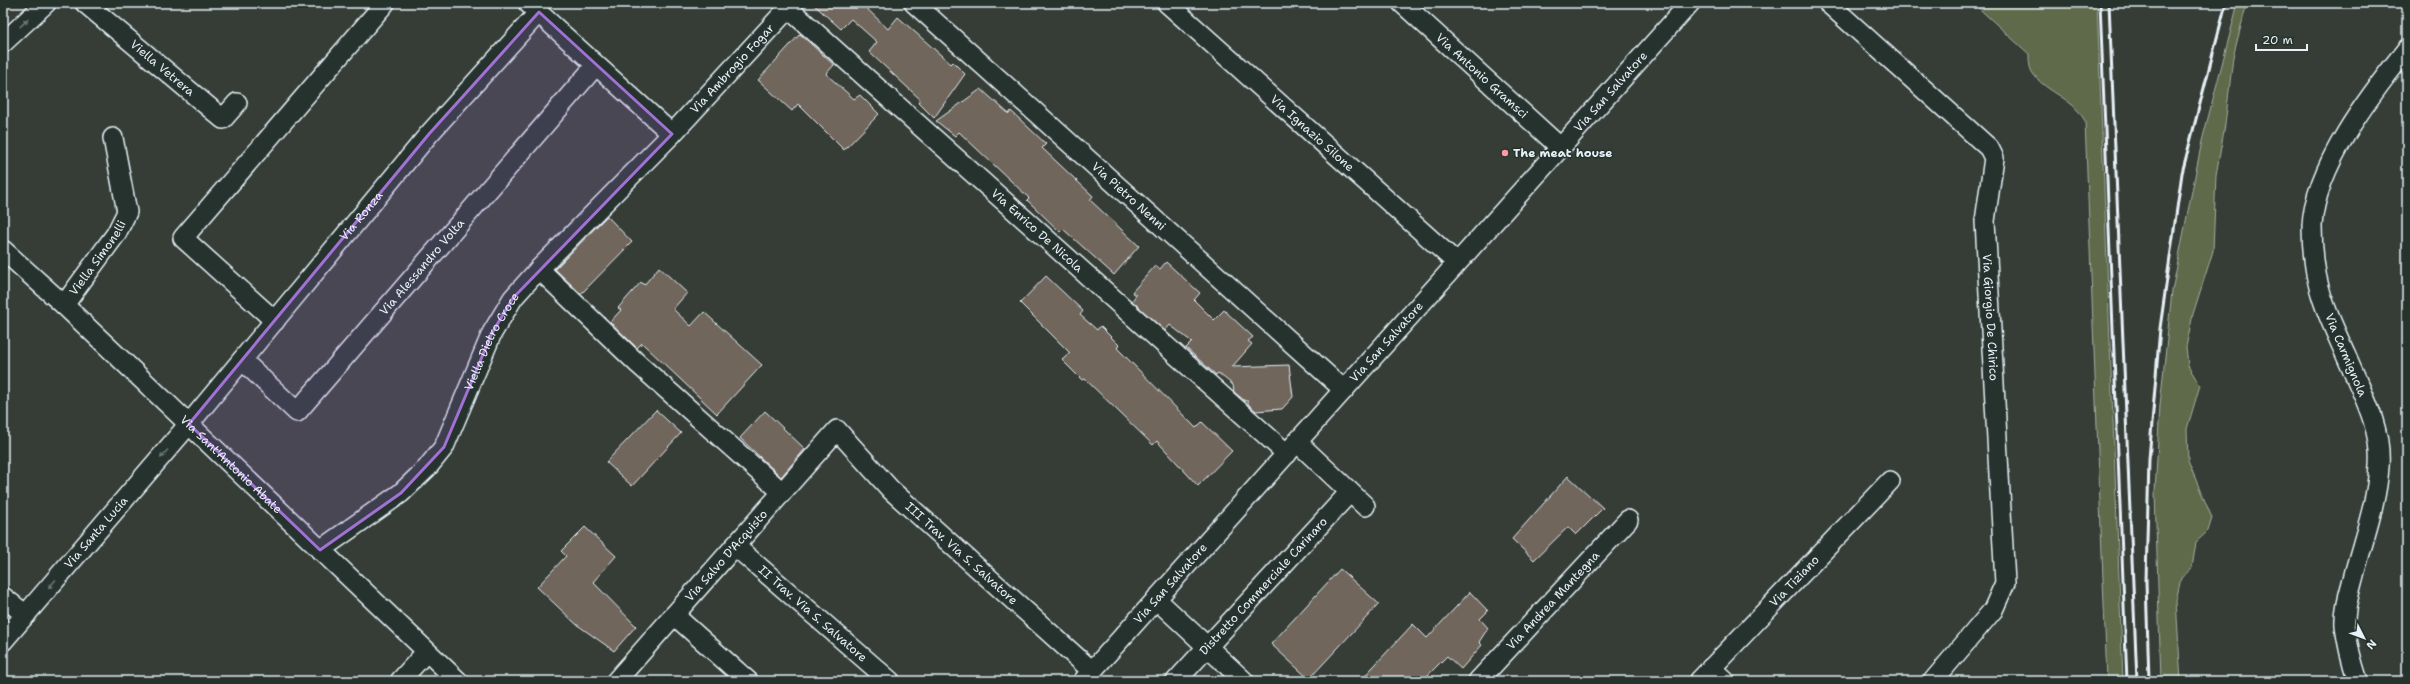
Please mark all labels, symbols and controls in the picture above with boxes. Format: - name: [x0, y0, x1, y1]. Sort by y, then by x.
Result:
- one-way arrow: [20, 19, 29, 28]
- street label: Via Ambrogio Fogar: [687, 20, 778, 117]
- scale bar: [2256, 26, 2307, 52]
- street label: Via Antonio Gramsci: [1432, 30, 1531, 122]
- text: 20 m: [2262, 32, 2293, 48]
- street label: Viella Vetrera: [127, 36, 198, 100]
- street label: Via San Salvatore: [1570, 48, 1651, 135]
- street label: Via Ignazio Silone: [1267, 91, 1358, 175]
- place label: The meat house: [1513, 145, 1612, 161]
- marker: The meat house: [1500, 148, 1510, 158]
- street label: Via Pietro Nenni: [1088, 159, 1169, 234]
- street label: Via Enrico De Nicola: [988, 185, 1087, 276]
- street label: Via Ronza: [336, 187, 387, 244]
- street label: Via Alessandro Volta: [376, 215, 468, 319]
- street label: Viella Simonelli: [66, 218, 130, 299]
- street label: Via Giorgio De Chirico: [1979, 253, 2002, 381]
- street label: Viella Dietro Croce: [461, 289, 523, 393]
- street label: Via San Salvatore: [1346, 298, 1427, 386]
- street label: Via Carmignola: [2321, 311, 2371, 400]
- street label: Via Sant'Antonio Abate: [176, 412, 286, 517]
- one-way arrow: [159, 449, 169, 459]
- street label: Via Santa Lucia: [61, 493, 132, 572]
- street label: III Trav. Via S. Salvatore: [902, 499, 1021, 608]
- street label: Via Salvo D'Acquisto: [682, 506, 771, 605]
- street label: Distretto Commerciale Carinaro: [1196, 514, 1331, 658]
- street label: Via San Salvatore: [1130, 540, 1211, 627]
- street label: Via Andrea Mantegna: [1503, 547, 1603, 653]
- street label: Via Tiziano: [1766, 552, 1823, 610]
- street label: II Trav. Via S. Salvatore: [755, 562, 871, 666]
- one-way arrow: [47, 579, 56, 590]
- north arrow: [2344, 618, 2384, 658]
- text: N: [2362, 636, 2380, 653]

